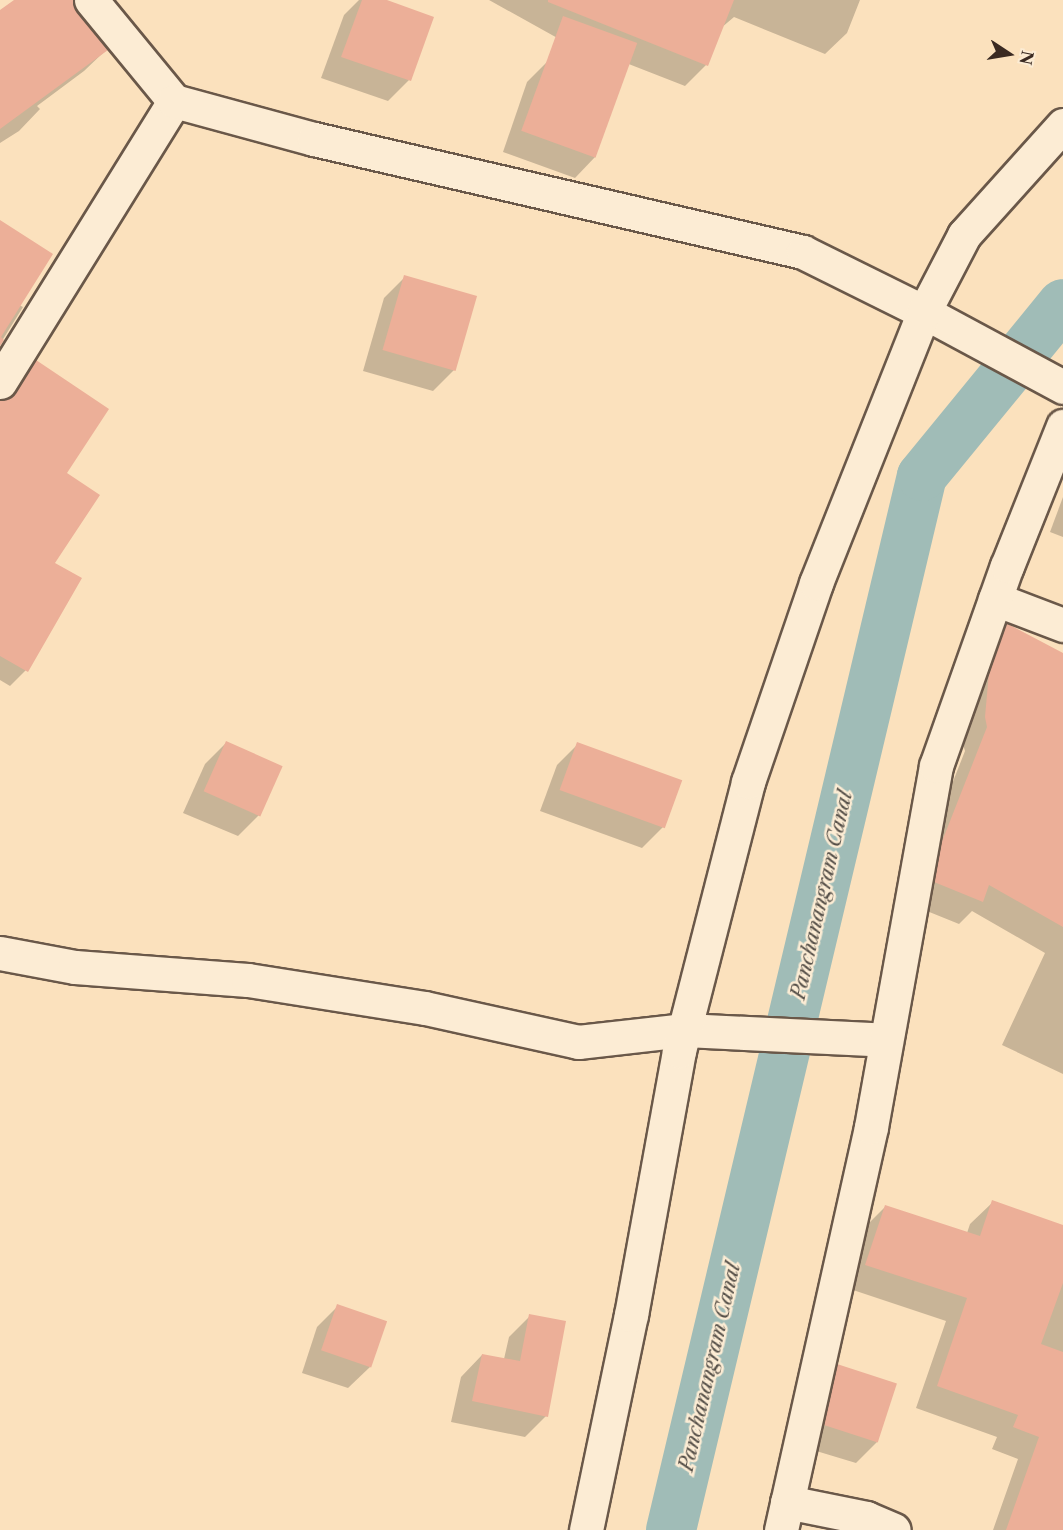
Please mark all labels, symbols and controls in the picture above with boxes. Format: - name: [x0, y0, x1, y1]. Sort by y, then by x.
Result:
- north arrow: [979, 24, 1039, 84]
- text: N: [1015, 49, 1038, 67]
- water label: Panchanangram Canal: [786, 788, 858, 1002]
- water label: Panchanangram Canal: [674, 1260, 746, 1474]

